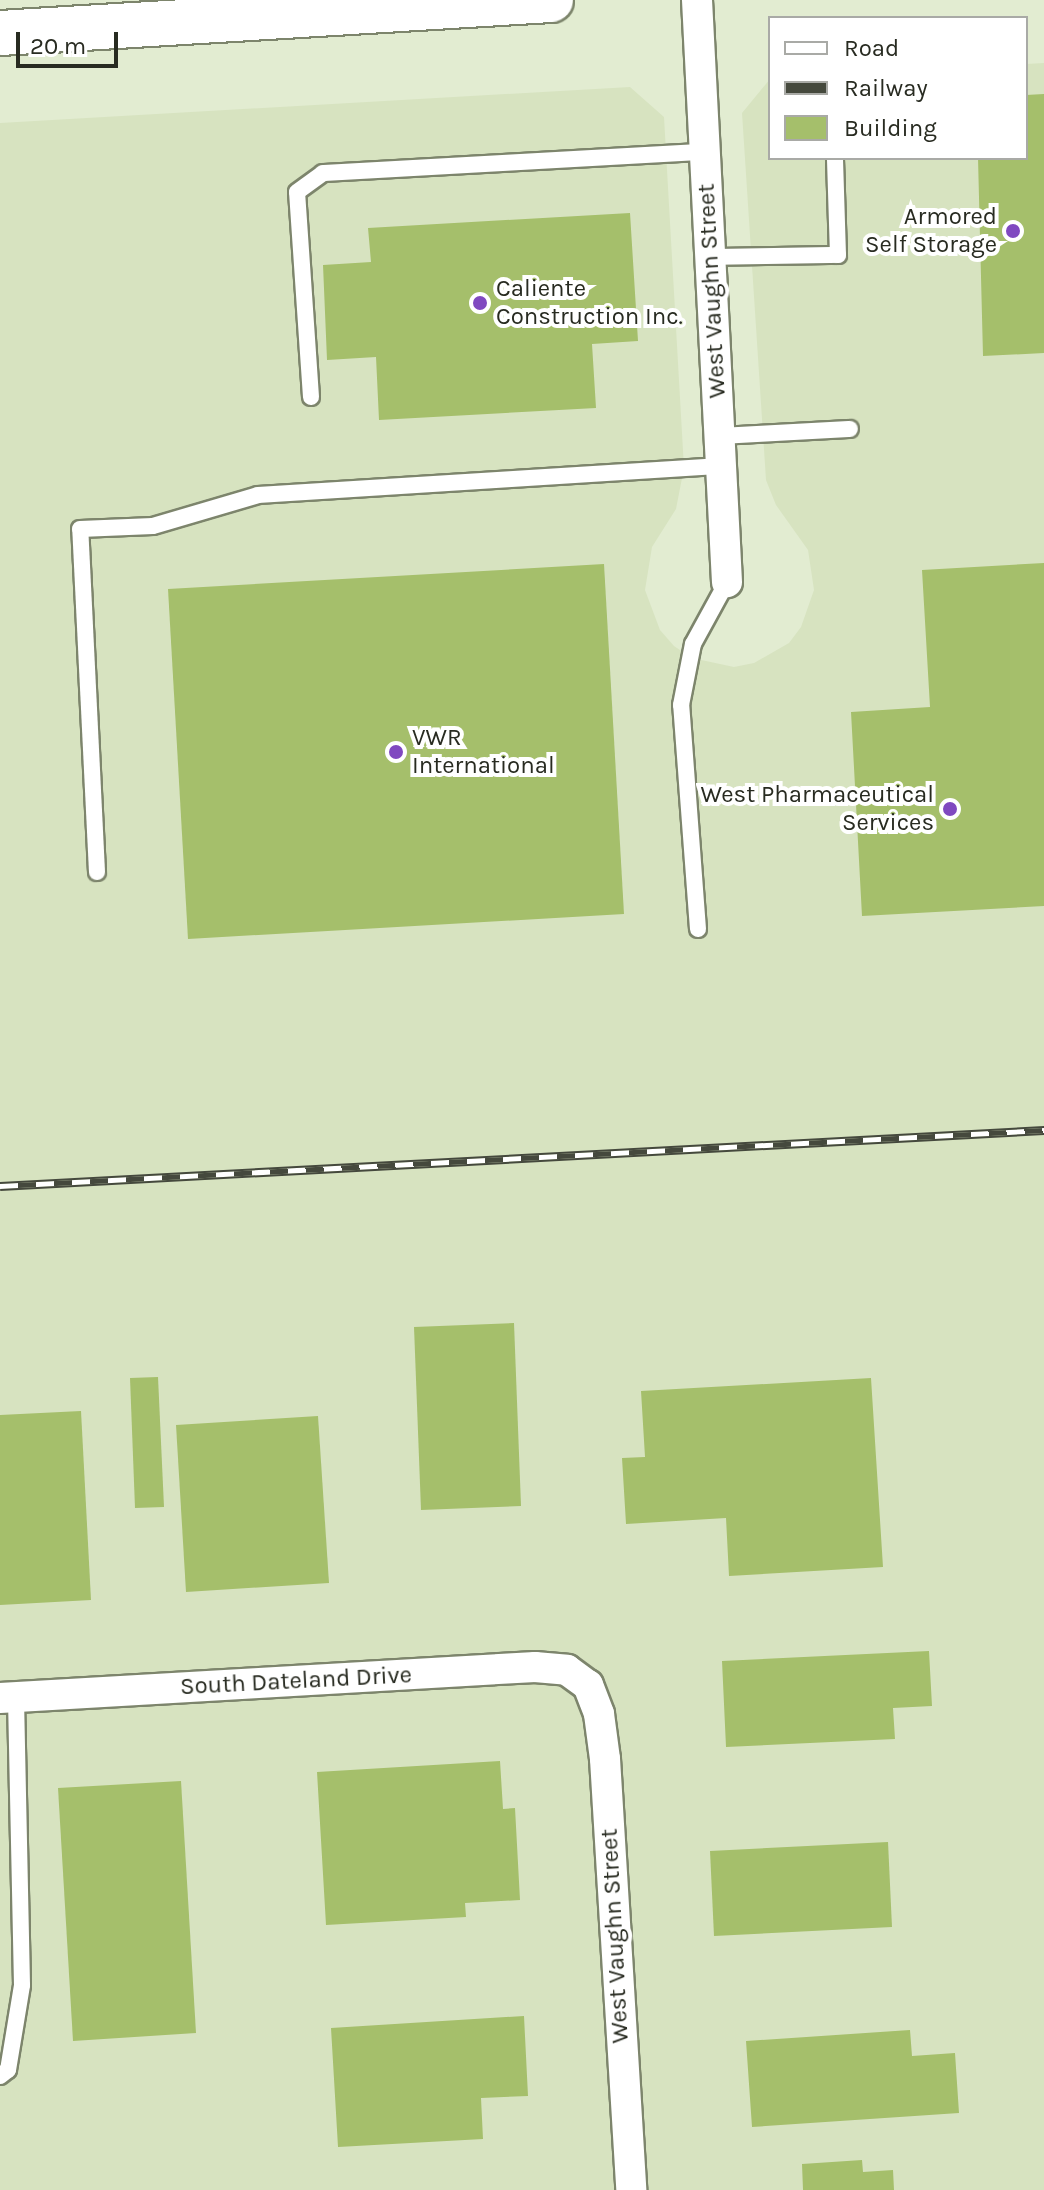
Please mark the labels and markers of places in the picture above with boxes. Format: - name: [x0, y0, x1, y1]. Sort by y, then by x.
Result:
- place label: Armored Self Storage: [865, 203, 997, 259]
- marker: Armored Self Storage: [1004, 222, 1022, 240]
- place label: Caliente Construction Inc.: [496, 275, 683, 331]
- marker: Caliente Construction Inc.: [471, 294, 489, 312]
- place label: VWR International: [412, 724, 555, 780]
- marker: VWR International: [387, 743, 405, 761]
- place label: West Pharmaceutical Services: [701, 781, 934, 837]
- marker: West Pharmaceutical Services: [941, 800, 959, 818]

